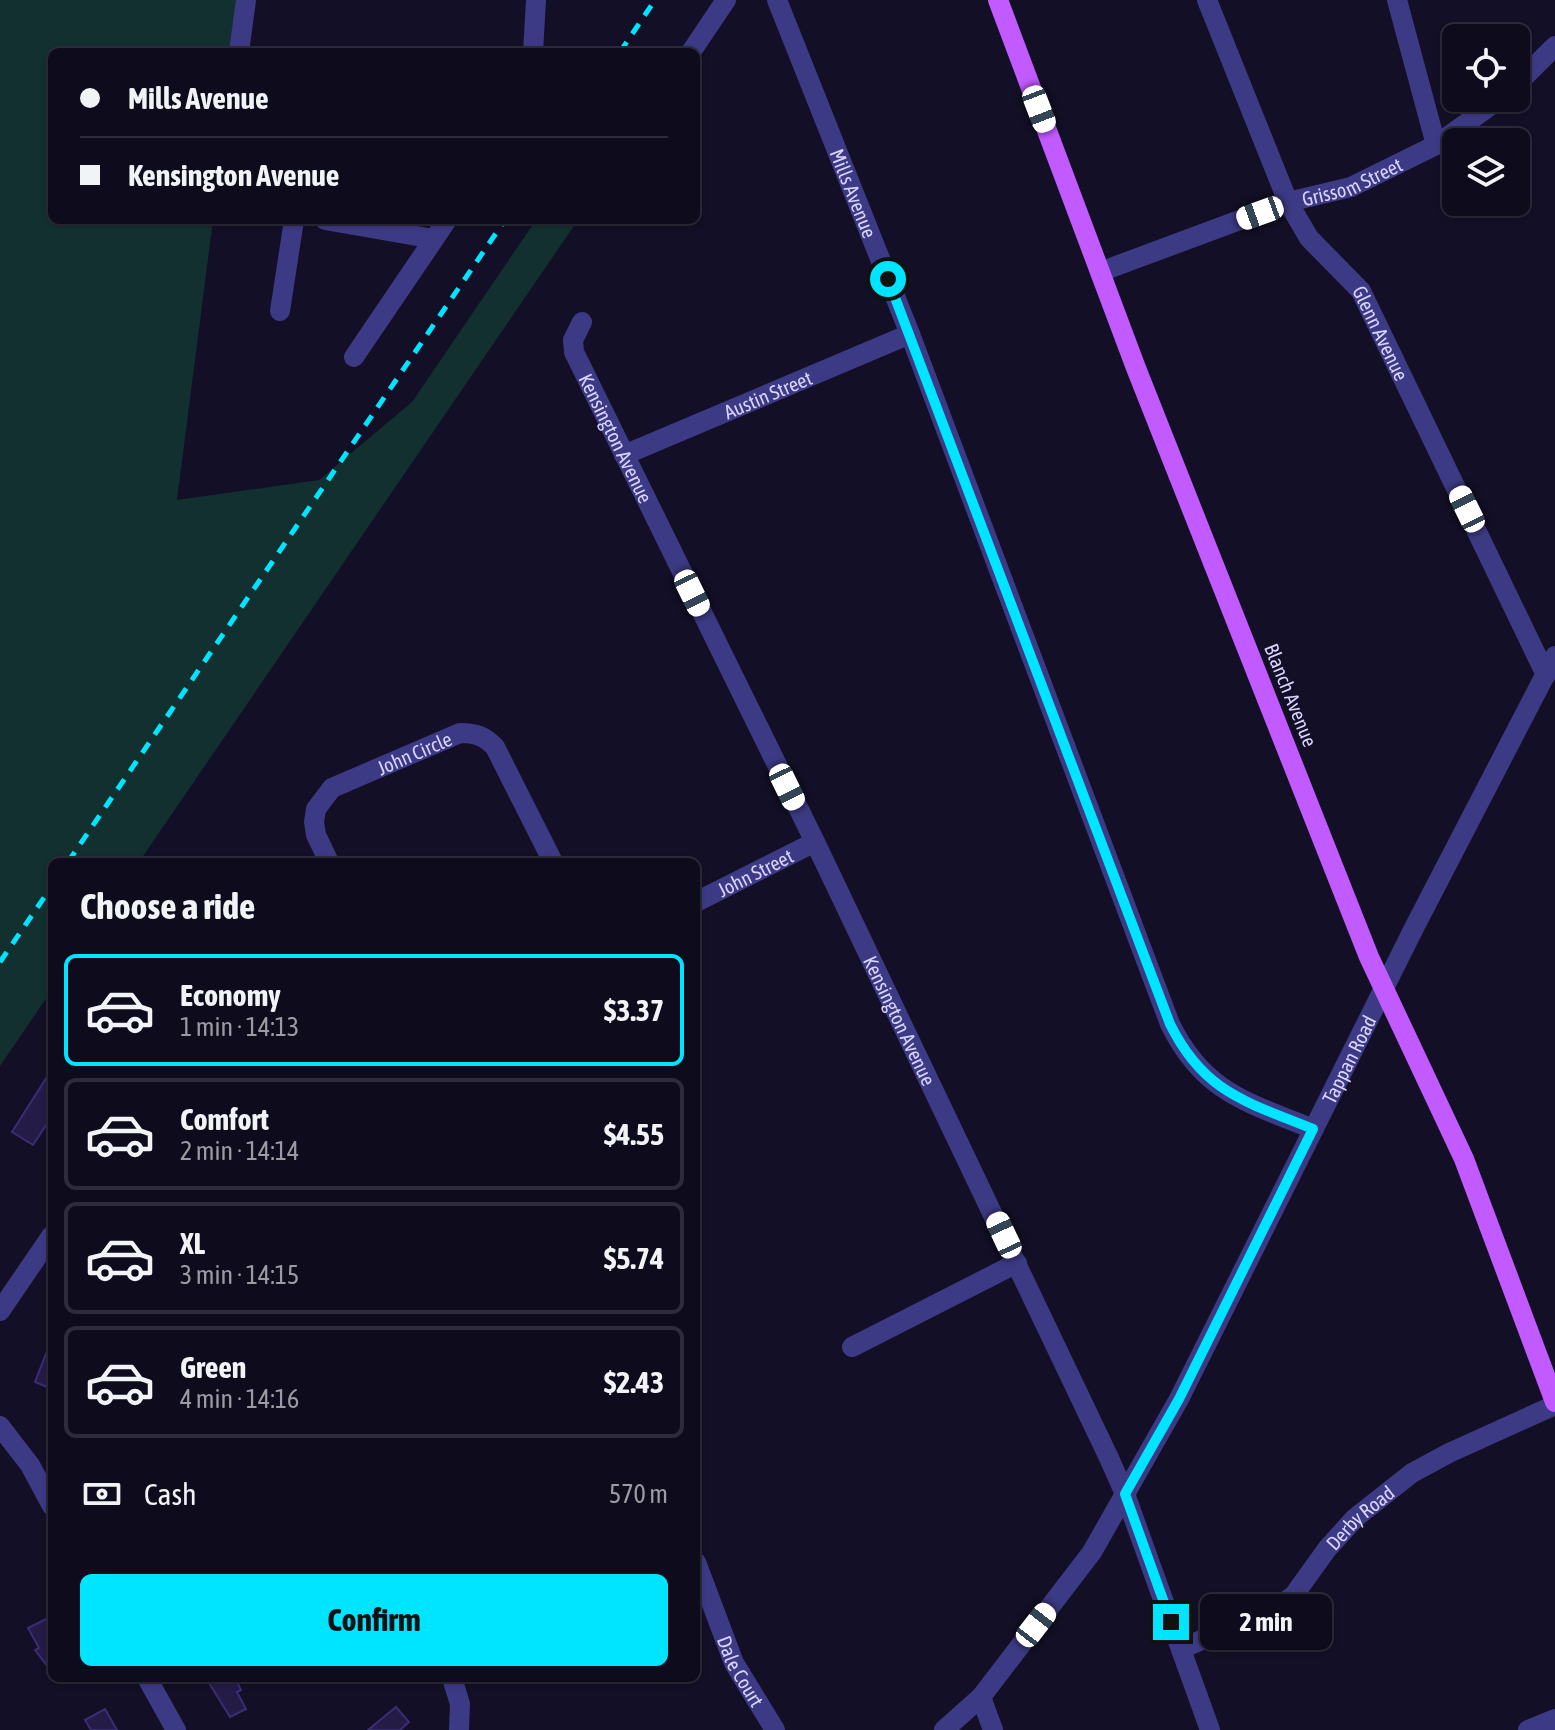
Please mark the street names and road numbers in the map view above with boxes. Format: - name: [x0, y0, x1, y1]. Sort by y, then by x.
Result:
- street label: Mills Avenue: [826, 145, 882, 241]
- street label: Grissom Street: [1299, 152, 1406, 210]
- street label: Glenn Avenue: [1349, 282, 1414, 384]
- street label: Austin Street: [720, 365, 815, 423]
- street label: Kensington Avenue: [575, 370, 658, 506]
- street label: Blanch Avenue: [1260, 640, 1322, 750]
- street label: John Circle: [373, 727, 455, 779]
- street label: John Street: [713, 843, 797, 901]
- street label: Kensington Avenue: [859, 952, 941, 1089]
- street label: Tappan Road: [1317, 1011, 1380, 1107]
- street label: Derby Road: [1321, 1480, 1398, 1554]
- street label: Dale Court: [713, 1632, 769, 1711]

